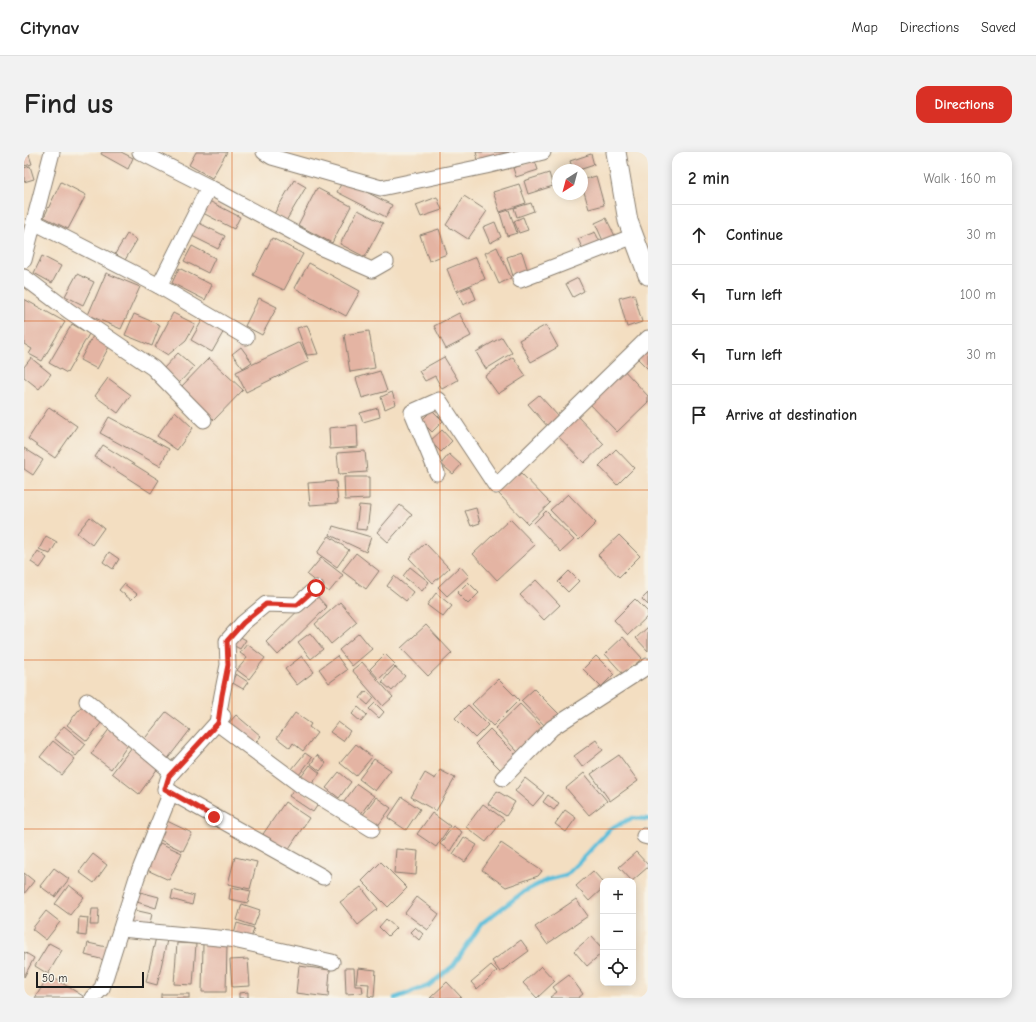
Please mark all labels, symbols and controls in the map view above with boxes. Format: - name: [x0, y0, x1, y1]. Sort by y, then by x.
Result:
- text: Citynav: [20, 17, 79, 39]
- text: Map: [851, 19, 878, 36]
- text: Directions: [900, 19, 959, 36]
- text: Saved: [981, 19, 1016, 36]
- button: Directions: [916, 86, 1012, 123]
- text: Find us: [24, 88, 113, 120]
- north arrow: [552, 164, 588, 200]
- text: 2 min: [688, 169, 729, 188]
- text: Walk · 160 m: [924, 171, 996, 186]
- icon: ahead: [688, 224, 710, 246]
- text: Continue: [726, 226, 783, 244]
- text: 30 m: [966, 227, 996, 242]
- icon: left: [688, 284, 710, 306]
- text: Turn left: [726, 286, 782, 304]
- text: 100 m: [960, 287, 996, 302]
- icon: left: [688, 344, 710, 366]
- text: Turn left: [726, 346, 782, 364]
- text: 30 m: [966, 347, 996, 362]
- icon: arrive: [688, 404, 710, 426]
- text: Arrive at destination: [726, 406, 857, 424]
- route start: [307, 579, 325, 597]
- route end: [205, 808, 223, 826]
- map controls: [600, 878, 636, 986]
- button: +: [600, 878, 636, 914]
- button: −: [600, 914, 636, 950]
- button: locate: [600, 950, 636, 986]
- scale bar: [36, 970, 144, 989]
- text: 50 m: [42, 972, 67, 985]

